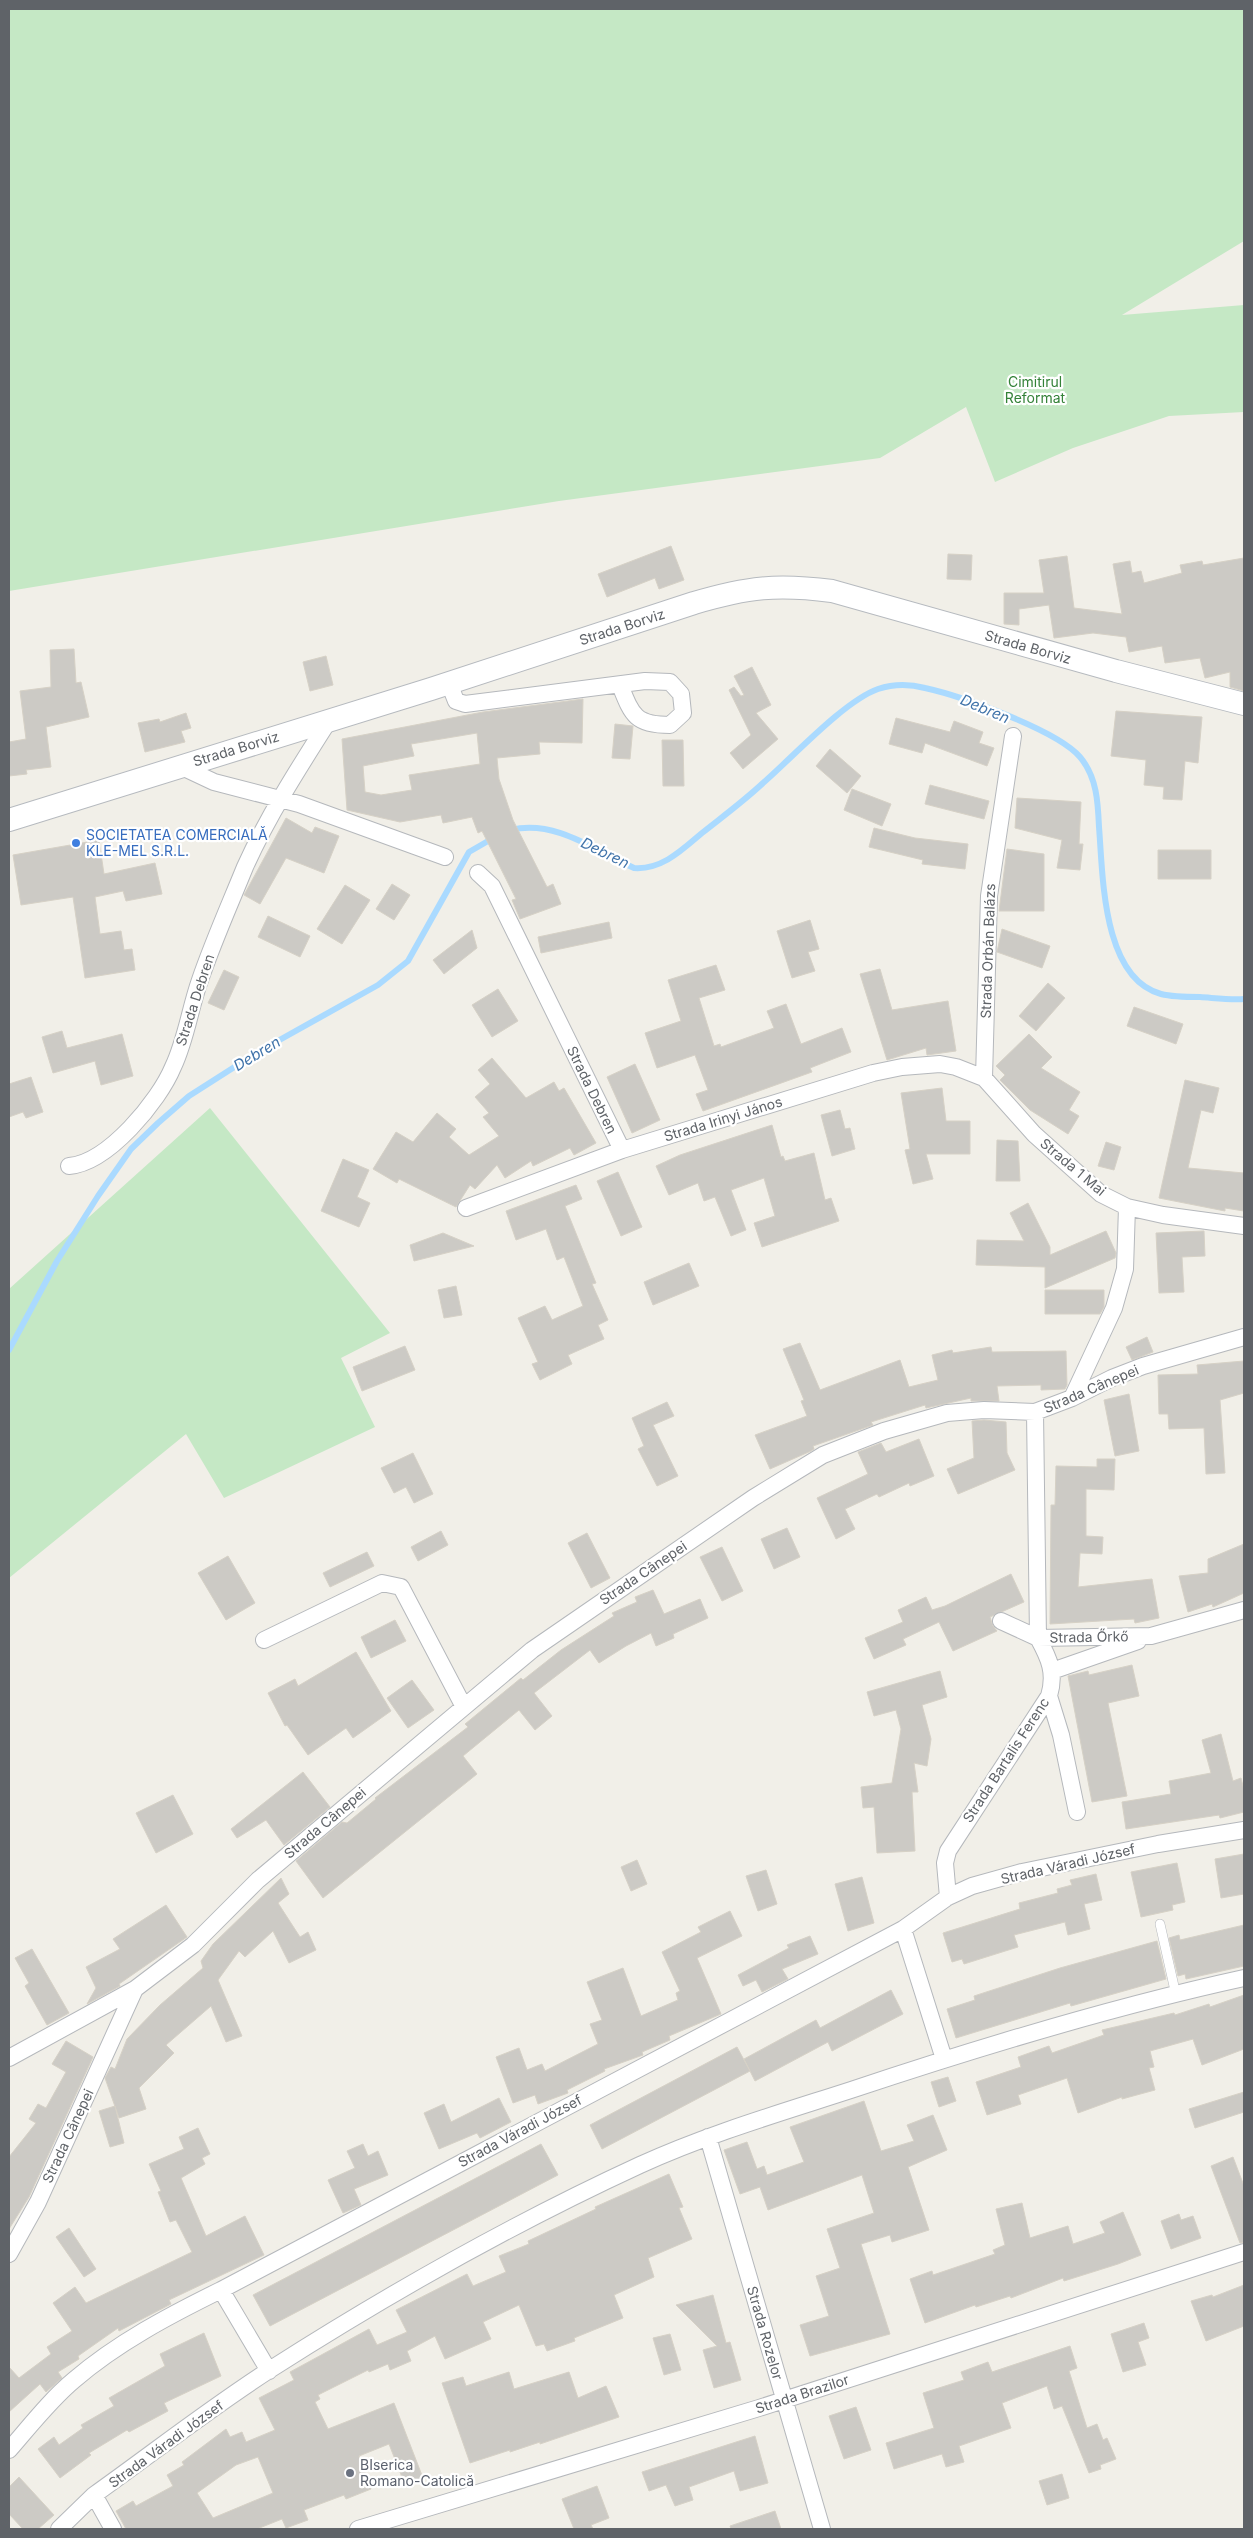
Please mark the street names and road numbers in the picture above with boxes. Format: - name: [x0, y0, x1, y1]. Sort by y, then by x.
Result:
- street label: Strada Borviz: [577, 605, 667, 648]
- street label: Strada Borviz: [983, 626, 1073, 667]
- street label: Strada Borviz: [191, 727, 281, 770]
- street label: Strada Orbán Balázs: [977, 883, 998, 1019]
- street label: Strada Debren: [172, 952, 217, 1048]
- street label: Strada Debren: [564, 1043, 621, 1136]
- street label: Strada Irinyi János: [662, 1092, 784, 1145]
- street label: Strada 1 Mai: [1037, 1134, 1110, 1199]
- street label: Strada Cânepei: [1041, 1361, 1141, 1416]
- street label: Strada Cânepei: [596, 1537, 690, 1608]
- street label: Strada Őrkő: [1049, 1627, 1129, 1646]
- street label: Strada Bartalis Ferenc: [959, 1694, 1052, 1825]
- street label: Strada Cânepei: [280, 1783, 369, 1862]
- street label: Strada Váradi József: [999, 1840, 1137, 1887]
- street label: Strada Cânepei: [38, 2086, 97, 2185]
- street label: Strada Váradi József: [455, 2091, 584, 2170]
- street label: Strada Rozelor: [744, 2284, 787, 2382]
- street label: Strada Brazilor: [753, 2370, 851, 2417]
- street label: Strada Váradi József: [105, 2396, 226, 2491]

